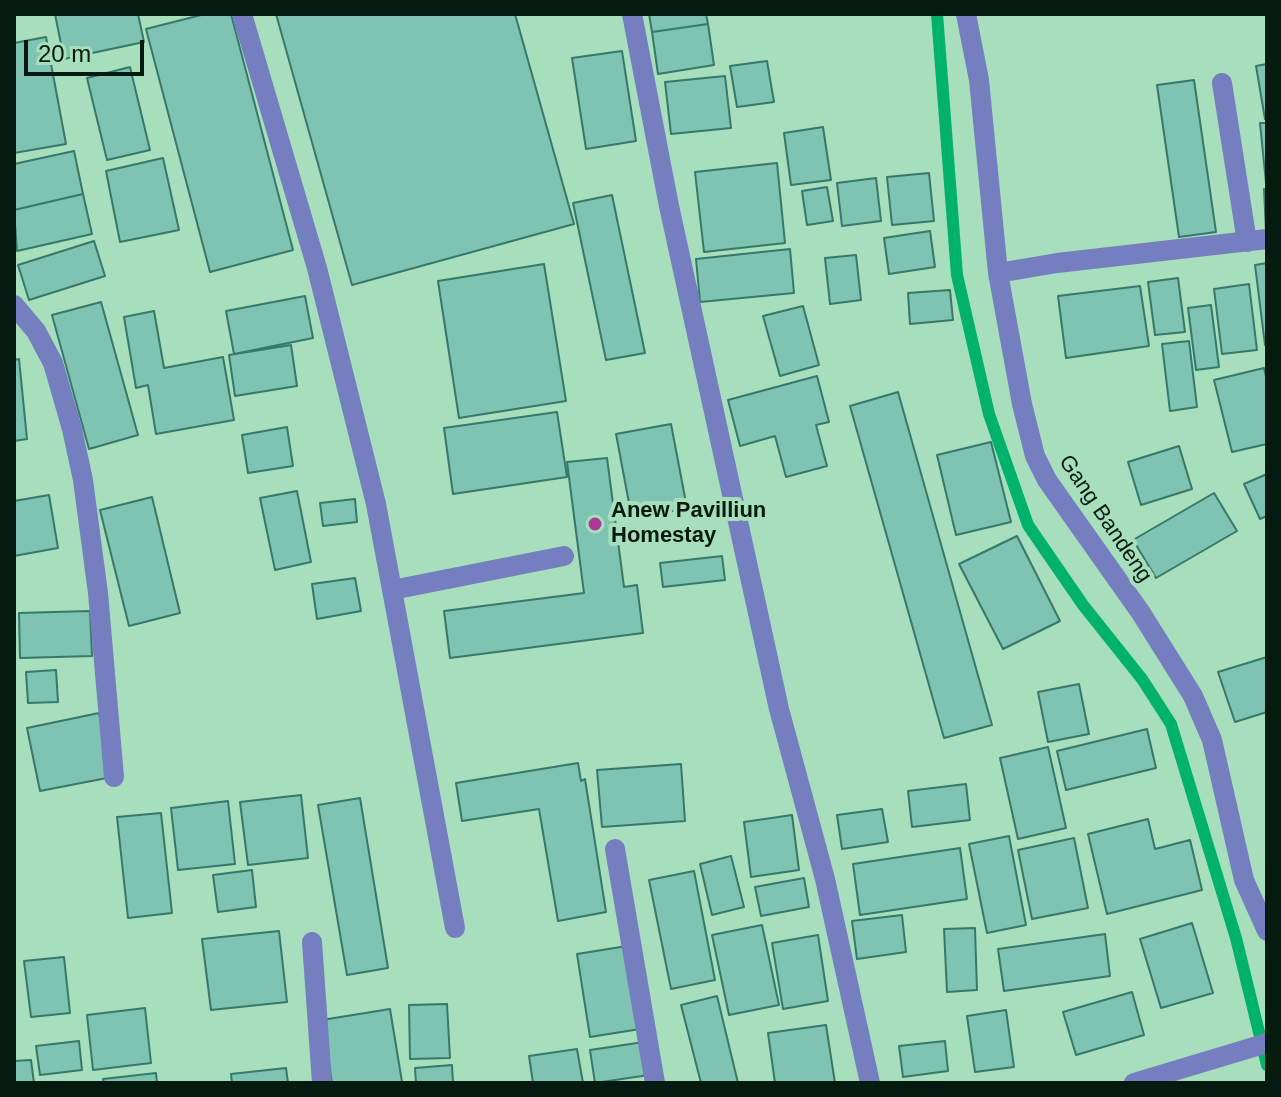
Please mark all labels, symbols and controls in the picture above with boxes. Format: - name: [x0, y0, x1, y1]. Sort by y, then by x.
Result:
- scale bar: [28, 24, 148, 74]
- text: 20 m: [38, 40, 91, 67]
- street label: Gang Bandeng: [1053, 450, 1157, 588]
- place label: Anew Pavilliun Homestay: [611, 498, 766, 550]
- marker: Anew Pavilliun Homestay: [586, 515, 604, 533]

